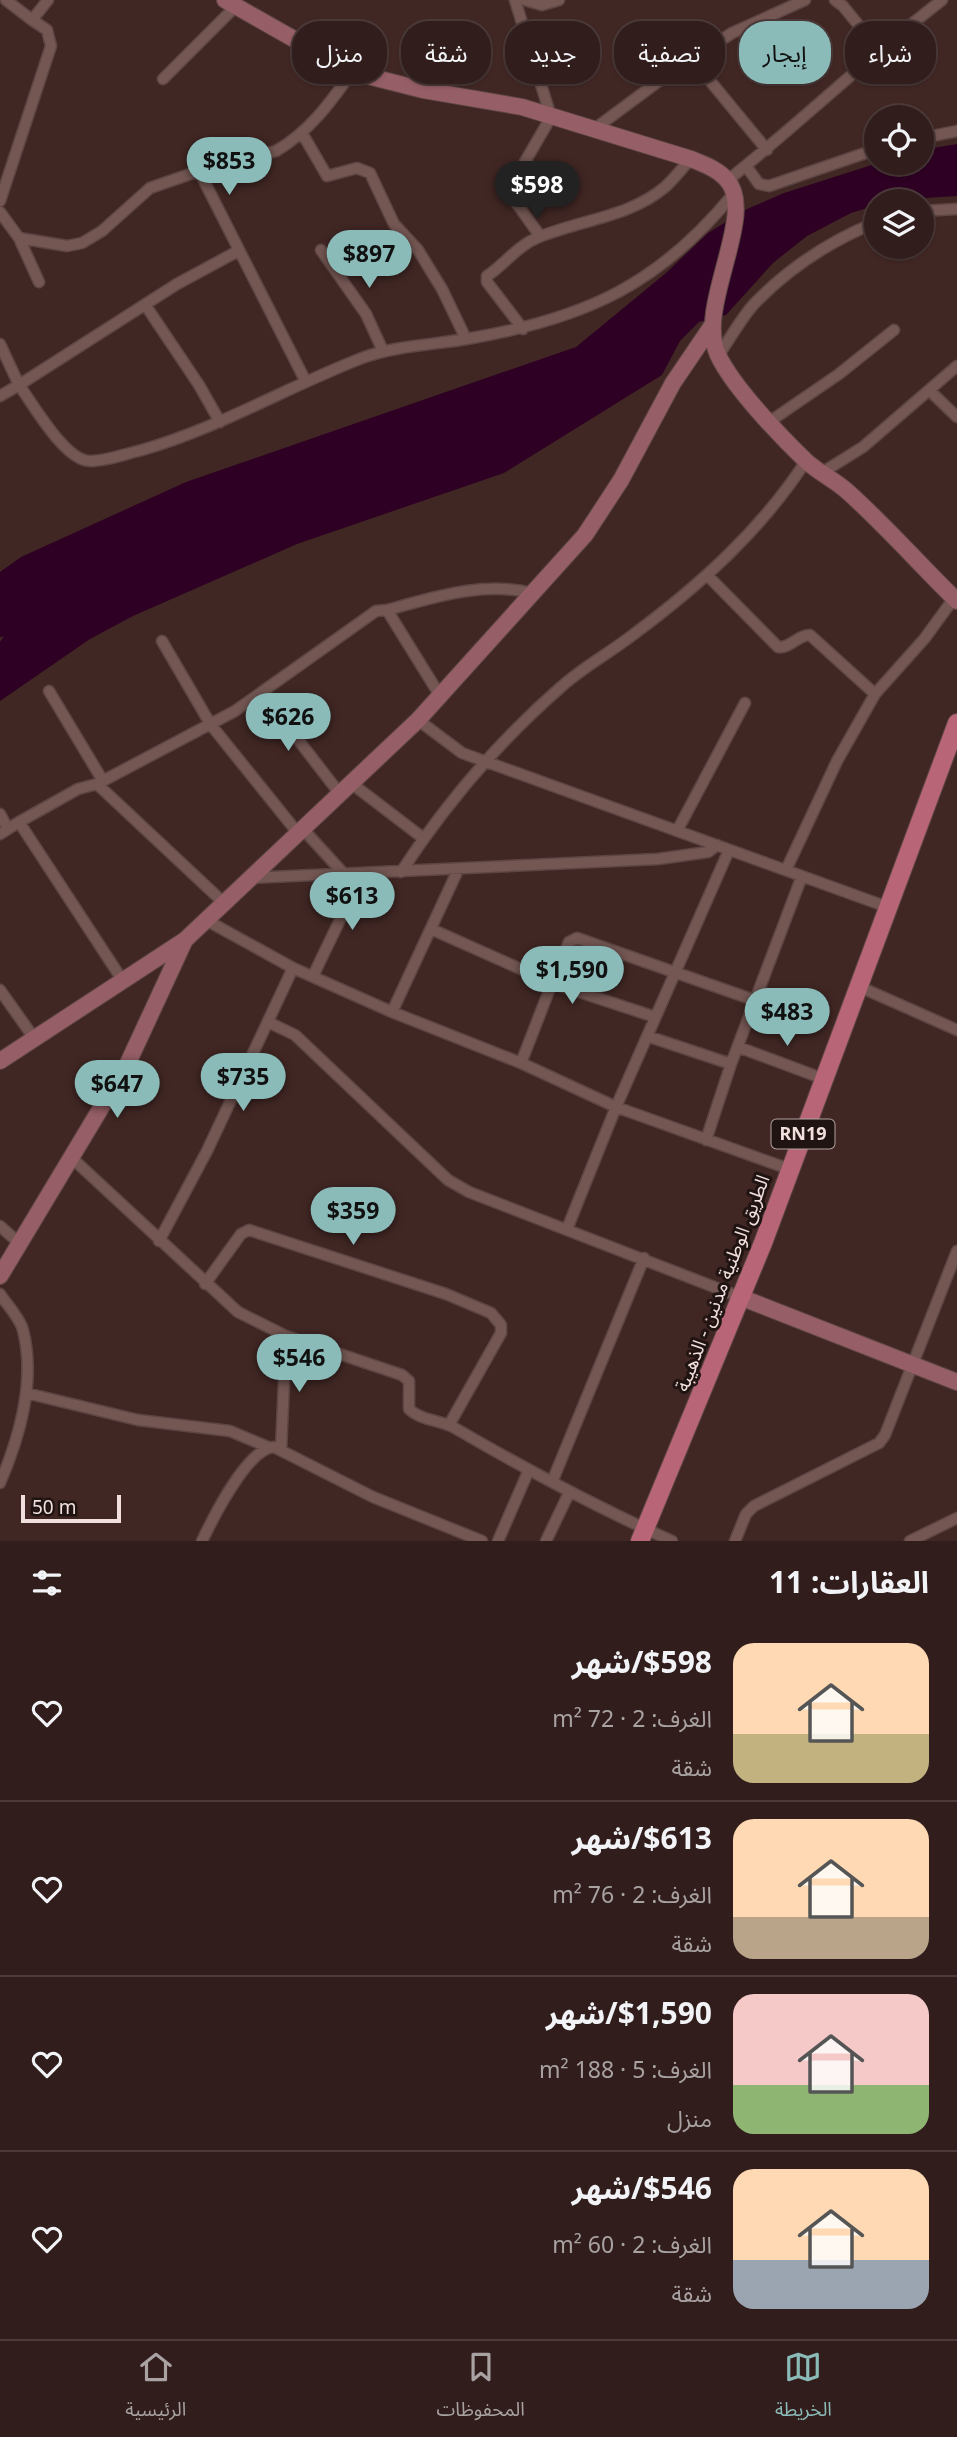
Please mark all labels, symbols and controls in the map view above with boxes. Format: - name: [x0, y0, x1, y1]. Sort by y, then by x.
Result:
- chip: منزل: [292, 21, 387, 84]
- chip: شقة: [401, 21, 491, 84]
- chip: جديد: [505, 21, 600, 84]
- chip: تصفية: [614, 21, 725, 84]
- chip: إيجار: [739, 21, 831, 84]
- chip: شراء: [845, 21, 936, 84]
- map controls: [864, 105, 934, 259]
- button: locate: [864, 105, 934, 175]
- pin: $853: [188, 138, 270, 197]
- text: $853: [203, 144, 255, 176]
- pin: $598: [496, 162, 578, 221]
- text: $598: [511, 168, 563, 200]
- button: layers: [864, 189, 934, 259]
- pin: $897: [328, 230, 410, 290]
- text: $897: [343, 237, 395, 269]
- pin: $626: [247, 694, 329, 753]
- text: $626: [262, 700, 314, 732]
- pin: $613: [311, 872, 393, 932]
- text: $613: [326, 879, 378, 911]
- pin: $1,590: [515, 946, 629, 1006]
- text: $1,590: [536, 953, 608, 985]
- pin: $483: [746, 988, 828, 1048]
- text: $483: [761, 995, 813, 1027]
- pin: $735: [202, 1054, 284, 1113]
- pin: $647: [76, 1060, 158, 1120]
- text: $735: [217, 1060, 269, 1092]
- text: $647: [91, 1067, 143, 1099]
- road number: RN19: [772, 1120, 834, 1148]
- street label: الطريق الوطنية مدنين - الذهيبة: [669, 1171, 775, 1395]
- pin: $359: [312, 1188, 394, 1247]
- text: $359: [327, 1194, 379, 1226]
- pin: $546: [258, 1334, 340, 1394]
- text: $546: [273, 1341, 325, 1373]
- scale bar: [21, 1492, 121, 1524]
- text: 50 m: [32, 1494, 76, 1520]
- text: العقارات: 11: [769, 1561, 929, 1602]
- icon: filters: [28, 1564, 66, 1602]
- text: $598/شهر: [572, 1641, 712, 1682]
- icon: home: [789, 1671, 873, 1755]
- icon: heart: [28, 1694, 66, 1732]
- text: الغرف: 2 · 72 m²: [552, 1702, 712, 1734]
- text: شقة: [671, 1751, 712, 1783]
- text: $613/شهر: [572, 1817, 712, 1858]
- icon: home: [789, 1847, 873, 1931]
- icon: heart: [28, 1870, 66, 1908]
- text: الغرف: 2 · 76 m²: [552, 1878, 712, 1910]
- text: شقة: [671, 1927, 712, 1959]
- text: $1,590/شهر: [546, 1992, 712, 2033]
- icon: home: [789, 2022, 873, 2106]
- icon: heart: [28, 2045, 66, 2083]
- text: الغرف: 5 · 188 m²: [539, 2053, 712, 2085]
- text: منزل: [667, 2102, 712, 2134]
- text: $546/شهر: [572, 2167, 712, 2208]
- icon: home: [789, 2197, 873, 2281]
- icon: heart: [28, 2220, 66, 2258]
- text: الغرف: 2 · 60 m²: [552, 2228, 712, 2260]
- text: شقة: [671, 2277, 712, 2309]
- tab: الرئيسية: [125, 2348, 186, 2430]
- tab: المحفوظات: [437, 2348, 525, 2430]
- tab: الخريطة: [775, 2348, 832, 2430]

